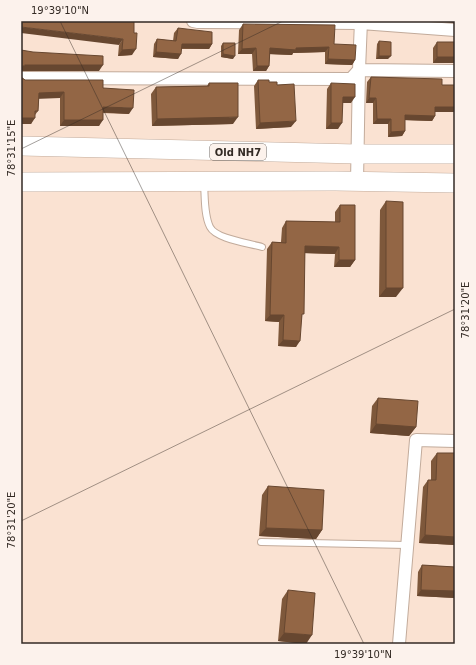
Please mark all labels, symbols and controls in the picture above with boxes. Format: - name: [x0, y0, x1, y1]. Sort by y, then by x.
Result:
- text: 19°39'10"N: [31, 5, 89, 16]
- text: 78°31'15"E: [6, 120, 17, 176]
- road number: Old NH7: [210, 144, 266, 160]
- text: 78°31'20"E: [460, 282, 471, 338]
- text: 78°31'20"E: [6, 492, 17, 548]
- text: 19°39'10"N: [334, 649, 392, 660]

